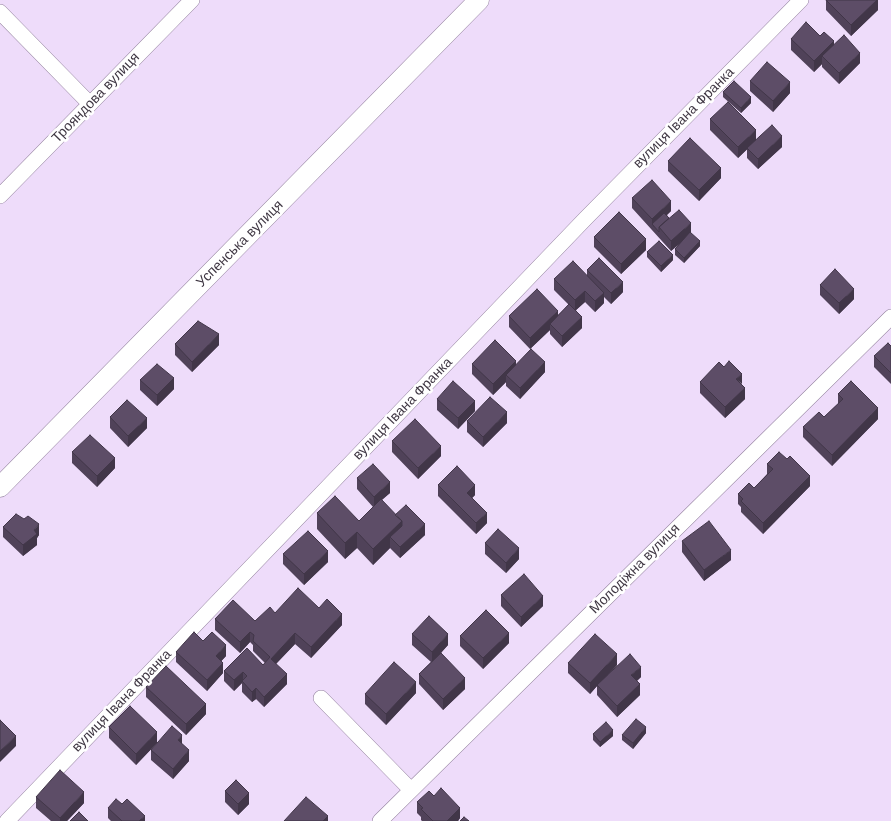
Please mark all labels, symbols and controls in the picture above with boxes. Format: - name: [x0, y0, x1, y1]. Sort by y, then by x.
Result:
- street label: Трояндова вулиця: [49, 49, 143, 147]
- street label: вулиця Івана Франка: [630, 64, 738, 172]
- street label: Успенська вулиця: [193, 197, 287, 291]
- street label: вулиця Івана Франка: [350, 354, 456, 464]
- street label: Молодіжна вулиця: [586, 520, 684, 618]
- street label: вулиця Івана Франка: [69, 646, 175, 756]

